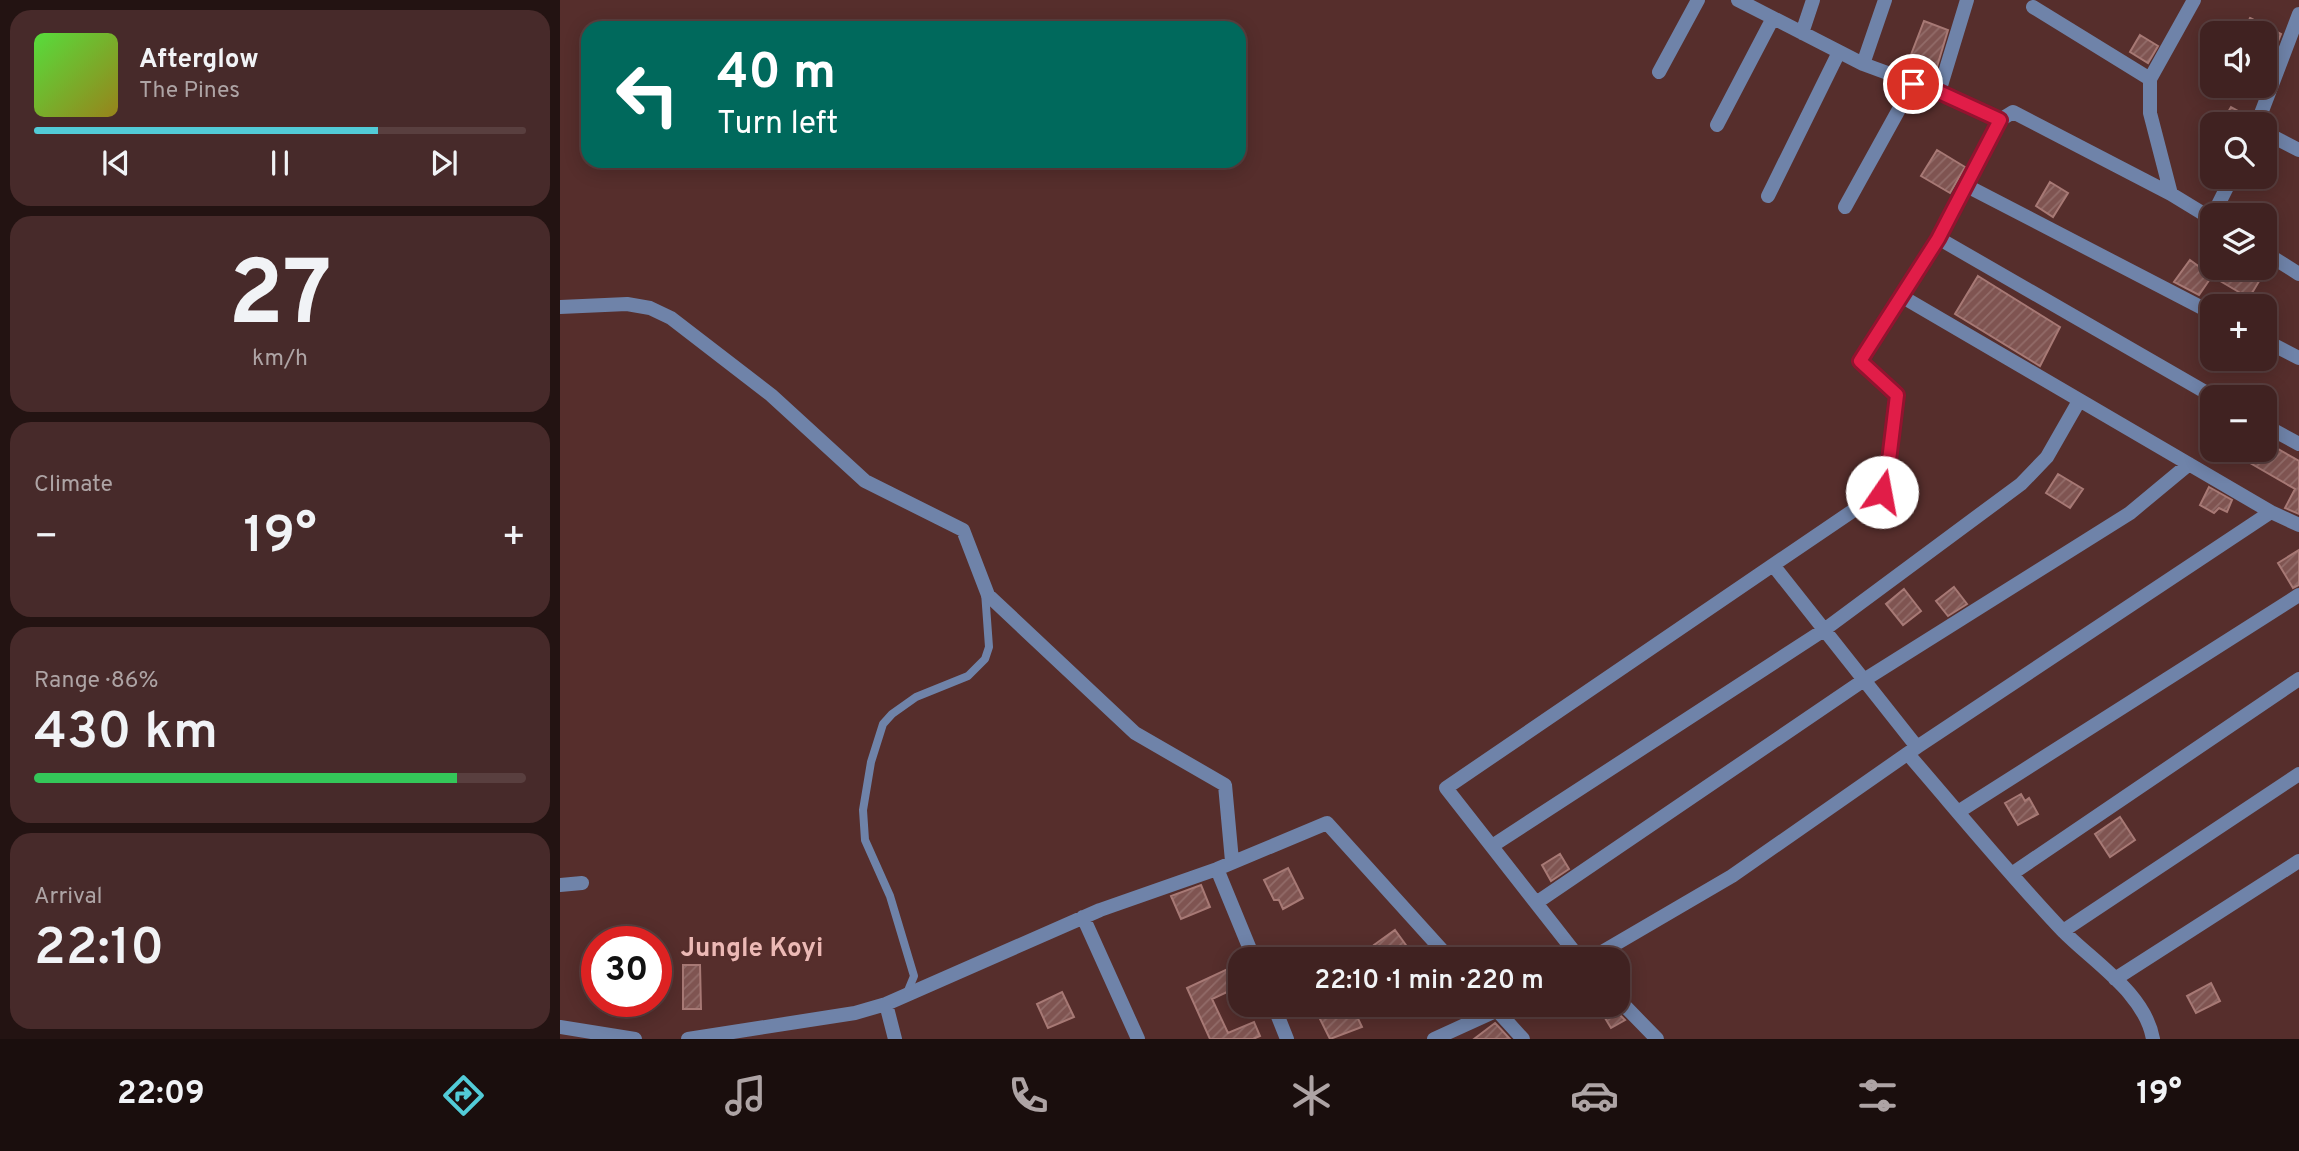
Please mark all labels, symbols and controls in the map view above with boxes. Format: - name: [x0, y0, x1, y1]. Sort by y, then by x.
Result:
- map controls: [2200, 21, 2277, 462]
- button: sound: [2200, 21, 2277, 98]
- text: Afterglow: [139, 44, 259, 77]
- text: 40 m: [717, 44, 836, 106]
- icon: left: [602, 49, 693, 140]
- pin: [1883, 54, 1943, 114]
- icon: arrive: [1894, 65, 1932, 103]
- text: The Pines: [139, 77, 240, 106]
- text: Turn left: [717, 105, 838, 145]
- button: search: [2200, 112, 2277, 189]
- icon: previous: [97, 144, 135, 182]
- icon: pause: [261, 144, 299, 182]
- icon: next: [425, 144, 463, 182]
- button: layers: [2200, 203, 2277, 280]
- text: 27: [228, 242, 332, 357]
- button: +: [2200, 294, 2277, 371]
- text: km/h: [252, 345, 308, 374]
- button: −: [2200, 385, 2277, 462]
- position arrow: [1845, 455, 1919, 529]
- text: Climate: [34, 471, 113, 500]
- text: 19°: [243, 505, 317, 571]
- text: −: [34, 514, 59, 563]
- text: +: [501, 514, 526, 563]
- text: Range · 86%: [34, 667, 159, 696]
- text: 430 km: [34, 701, 218, 767]
- text: Arrival: [34, 883, 103, 912]
- text: 22:10: [34, 917, 164, 983]
- speed limit sign: 30: [581, 926, 672, 1017]
- district label: Jungle Koyi: [681, 933, 823, 966]
- text: 22:10 · 1 min · 220 m: [1314, 965, 1544, 998]
- icon: directions: [439, 1071, 488, 1120]
- icon: music: [721, 1071, 770, 1120]
- icon: phone: [1004, 1071, 1053, 1120]
- icon: climate: [1287, 1071, 1336, 1120]
- icon: car: [1570, 1071, 1619, 1120]
- icon: filters: [1853, 1071, 1902, 1120]
- text: 22:09: [117, 1075, 205, 1115]
- text: 19°: [2136, 1075, 2182, 1115]

